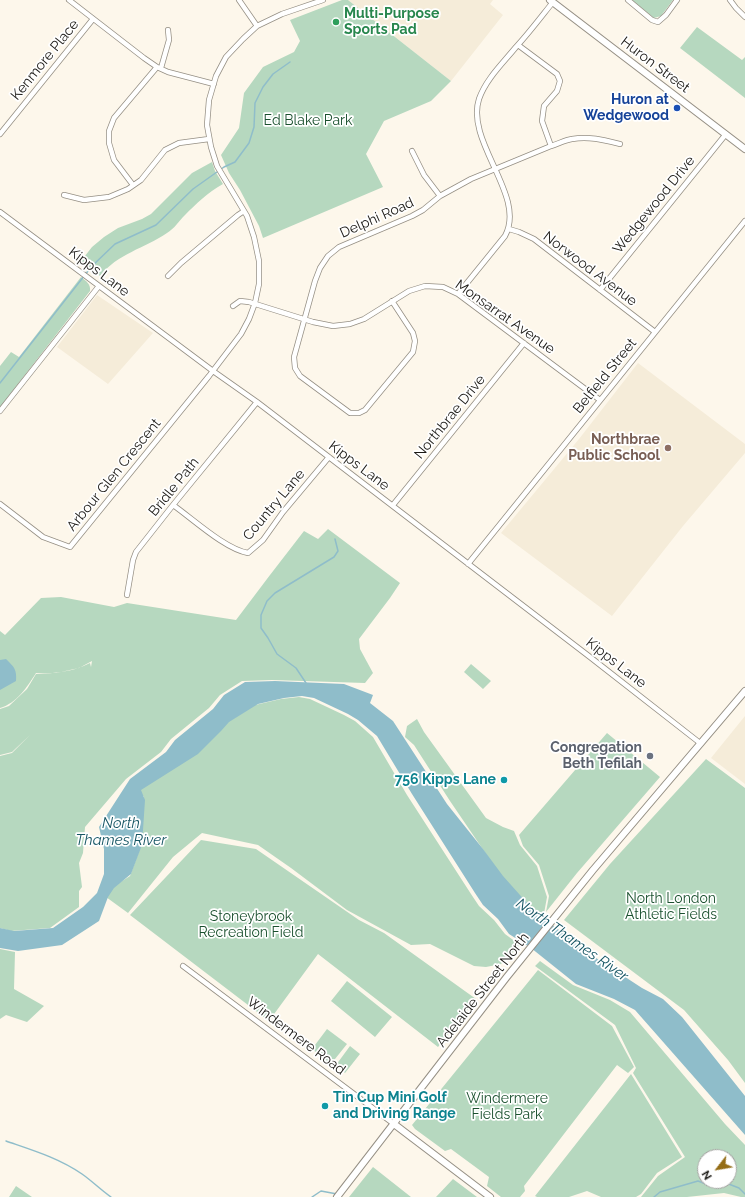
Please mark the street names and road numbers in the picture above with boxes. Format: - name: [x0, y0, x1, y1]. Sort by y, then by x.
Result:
- street label: Kenmore Place: [7, 16, 83, 104]
- street label: Huron Street: [617, 34, 693, 96]
- street label: Wedgewood Drive: [609, 153, 699, 257]
- street label: Delphi Road: [337, 194, 417, 242]
- street label: Norwood Avenue: [540, 228, 640, 310]
- street label: Kipps Lane: [65, 244, 133, 300]
- street label: Monsarrat Avenue: [452, 276, 558, 358]
- street label: Belfield Street: [570, 335, 640, 417]
- street label: Northbrae Drive: [411, 372, 489, 462]
- street label: Arbour Glen Crescent: [63, 415, 165, 535]
- street label: Kipps Lane: [325, 438, 393, 494]
- street label: Bridle Path: [145, 454, 203, 520]
- street label: Country Lane: [240, 466, 308, 544]
- street label: Kipps Lane: [583, 634, 649, 692]
- street label: Adelaide Street North: [433, 930, 533, 1050]
- street label: Windermere Road: [243, 994, 349, 1078]

